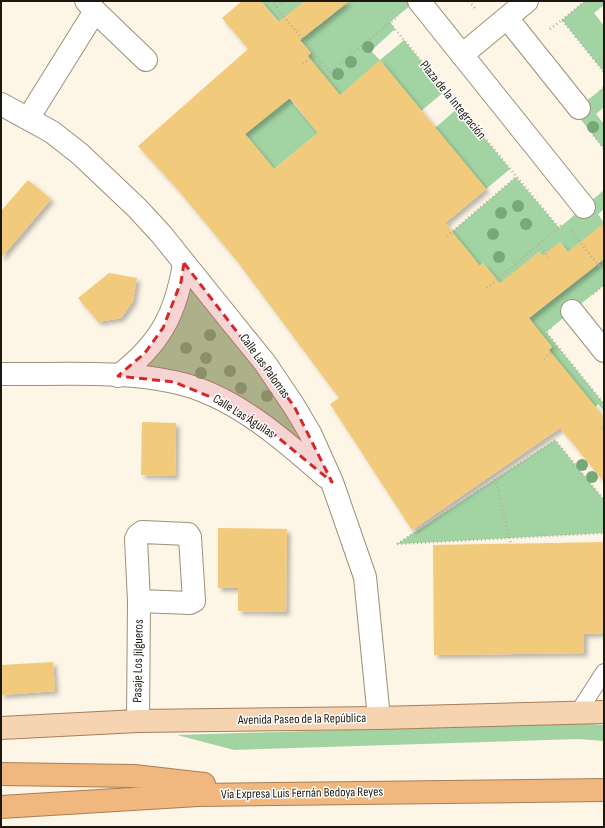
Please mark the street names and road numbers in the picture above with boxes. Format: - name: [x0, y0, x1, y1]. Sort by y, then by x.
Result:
- street label: Plaza de la Integración: [416, 57, 490, 143]
- street label: Calle Las Palomas: [236, 331, 294, 402]
- street label: Calle Las Águilas: [210, 390, 278, 442]
- street label: Pasaje Los Jilgueros: [129, 619, 147, 703]
- street label: Avenida Paseo de la República: [237, 710, 366, 728]
- street label: Vía Expresa Luis Fernán Bedoya Reyes: [221, 784, 384, 802]

